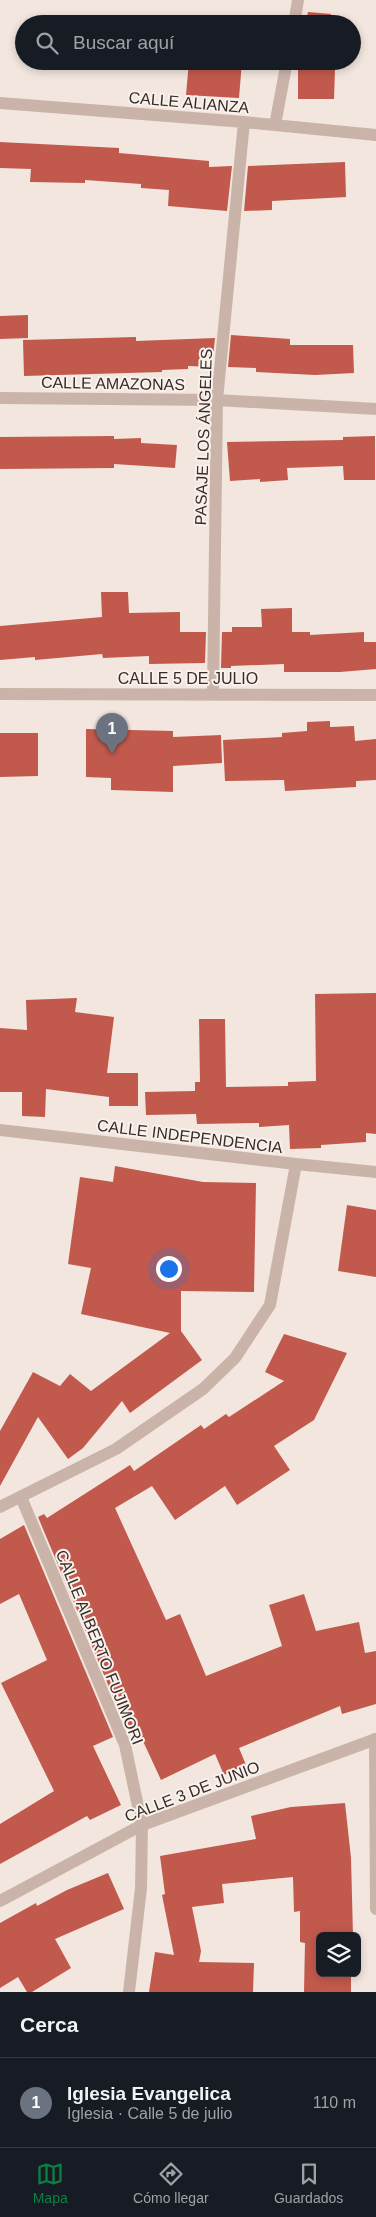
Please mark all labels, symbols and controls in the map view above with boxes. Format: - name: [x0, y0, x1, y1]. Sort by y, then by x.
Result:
- search box: [15, 15, 361, 70]
- icon: search: [33, 29, 61, 57]
- text: Buscar aquí: [73, 32, 174, 53]
- street label: CALLE ALIANZA: [128, 89, 250, 116]
- street label: PASAJE LOS ÁNGELES: [191, 348, 215, 526]
- street label: CALLE AMAZONAS: [41, 374, 185, 393]
- street label: CALLE 5 DE JULIO: [118, 670, 258, 687]
- pin: 1: [96, 713, 128, 754]
- street label: CALLE INDEPENDENCIA: [96, 1117, 284, 1156]
- your location: [156, 1256, 182, 1282]
- street label: CALLE ALBERTO FUJIMORI: [53, 1547, 146, 1747]
- street label: CALLE 3 DE JUNIO: [122, 1758, 262, 1825]
- map controls: [316, 1932, 361, 1977]
- button: layers: [316, 1932, 361, 1977]
- text: Cerca: [20, 2013, 78, 2036]
- text: Iglesia Evangelica: [67, 2083, 231, 2104]
- text: 1: [32, 2094, 40, 2111]
- text: 110 m: [313, 2094, 356, 2111]
- text: Iglesia · Calle 5 de julio: [67, 2105, 232, 2122]
- tab: Mapa: [33, 2160, 68, 2206]
- tab: Cómo llegar: [133, 2160, 209, 2206]
- tab: Guardados: [274, 2160, 343, 2206]

